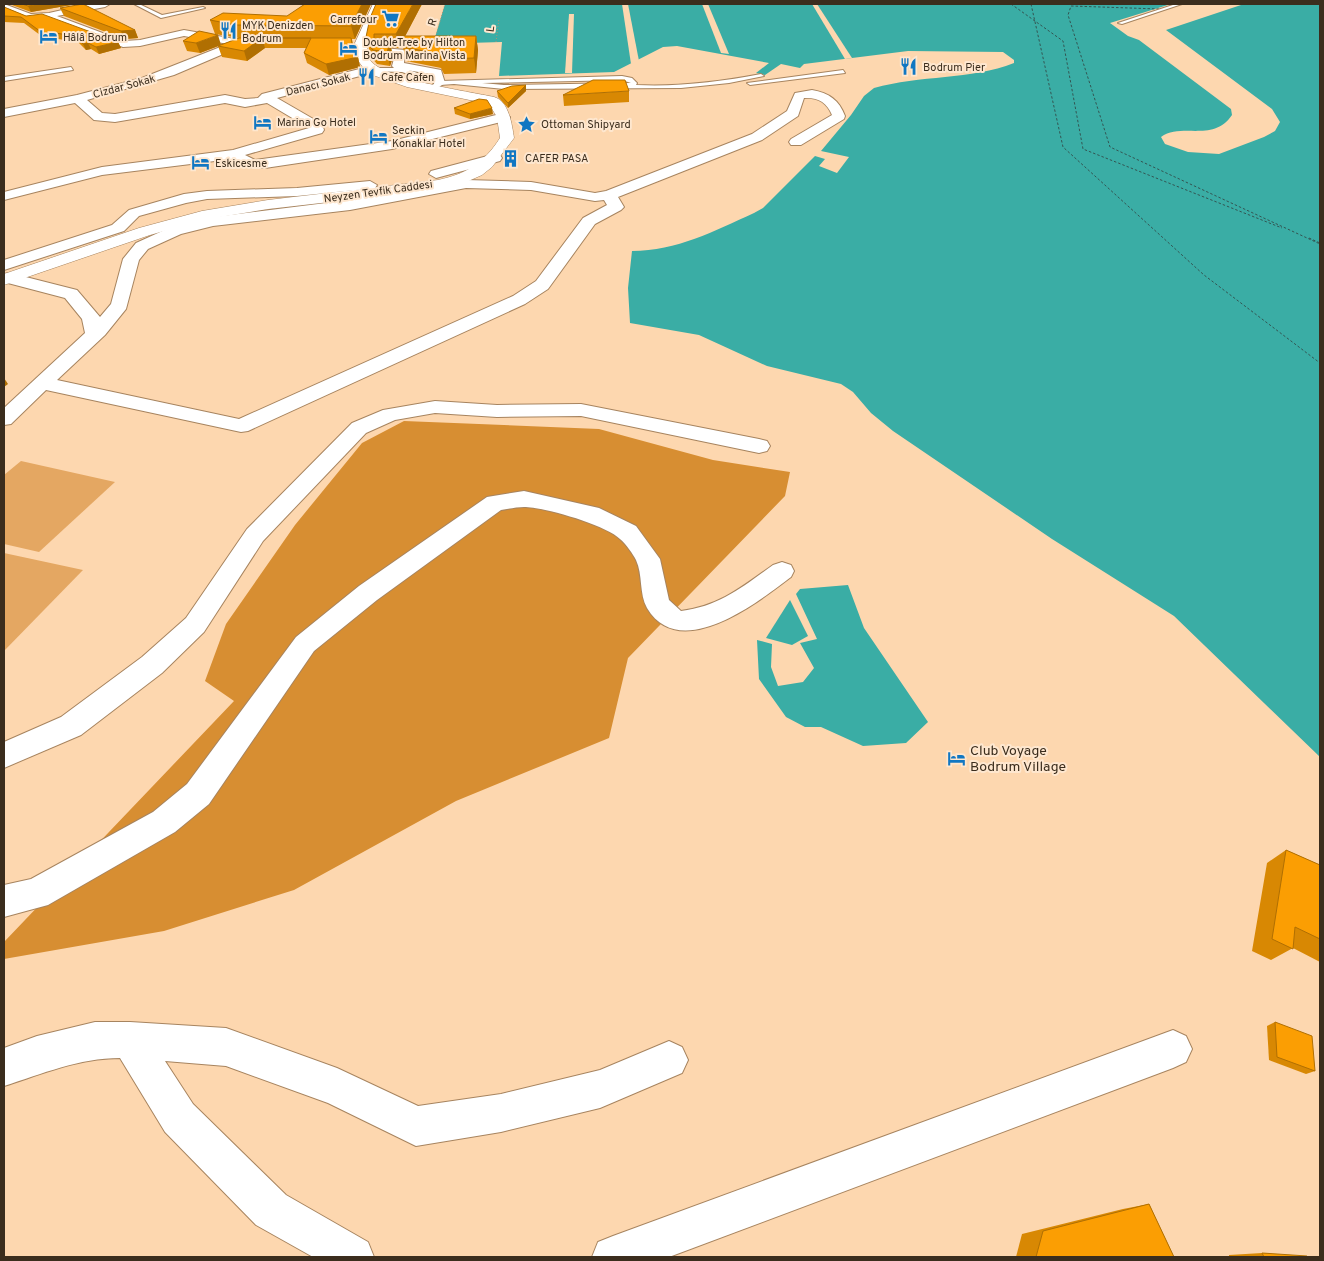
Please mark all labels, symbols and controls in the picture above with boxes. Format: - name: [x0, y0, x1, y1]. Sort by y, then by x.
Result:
- supermarket icon: Carrefour: [381, 9, 401, 29]
- place label: Carrefour: [330, 13, 378, 27]
- street label: R: [425, 17, 441, 28]
- place label: MYK Denizden Bodrum: [242, 19, 314, 46]
- restaurant icon: MYK Denizden Bodrum: [218, 21, 238, 41]
- street label: L: [484, 25, 498, 33]
- hotel icon: Hâlâ Bodrum: [39, 27, 59, 47]
- place label: Hâlâ Bodrum: [63, 31, 127, 45]
- place label: DoubleTree by Hilton Bodrum Marina Vista: [363, 36, 466, 63]
- hotel icon: DoubleTree by Hilton Bodrum Marina Vista: [339, 38, 359, 58]
- restaurant icon: Bodrum Pier: [899, 57, 919, 77]
- place label: Bodrum Pier: [923, 61, 986, 75]
- restaurant icon: Cafe Cafen: [357, 67, 377, 87]
- street label: Danacı Sokak: [284, 70, 352, 100]
- place label: Cafe Cafen: [381, 71, 434, 85]
- street label: Cizdar Sokak: [92, 72, 157, 102]
- hotel icon: Marina Go Hotel: [253, 112, 273, 132]
- place icon: Ottoman Shipyard: [517, 114, 537, 134]
- place label: Marina Go Hotel: [277, 116, 356, 130]
- place label: Ottoman Shipyard: [541, 118, 631, 132]
- place label: Seckin Konaklar Hotel: [392, 124, 465, 151]
- hotel icon: Seckin Konaklar Hotel: [368, 126, 388, 146]
- building icon: CAFER PASA: [501, 148, 521, 168]
- place label: CAFER PASA: [525, 152, 589, 166]
- hotel icon: Eskicesme: [191, 153, 211, 173]
- place label: Eskicesme: [215, 157, 267, 171]
- street label: Neyzen Tevfik Caddesi: [323, 177, 434, 207]
- place label: Club Voyage Bodrum Village: [970, 743, 1066, 776]
- hotel icon: Club Voyage Bodrum Village: [946, 748, 966, 768]

